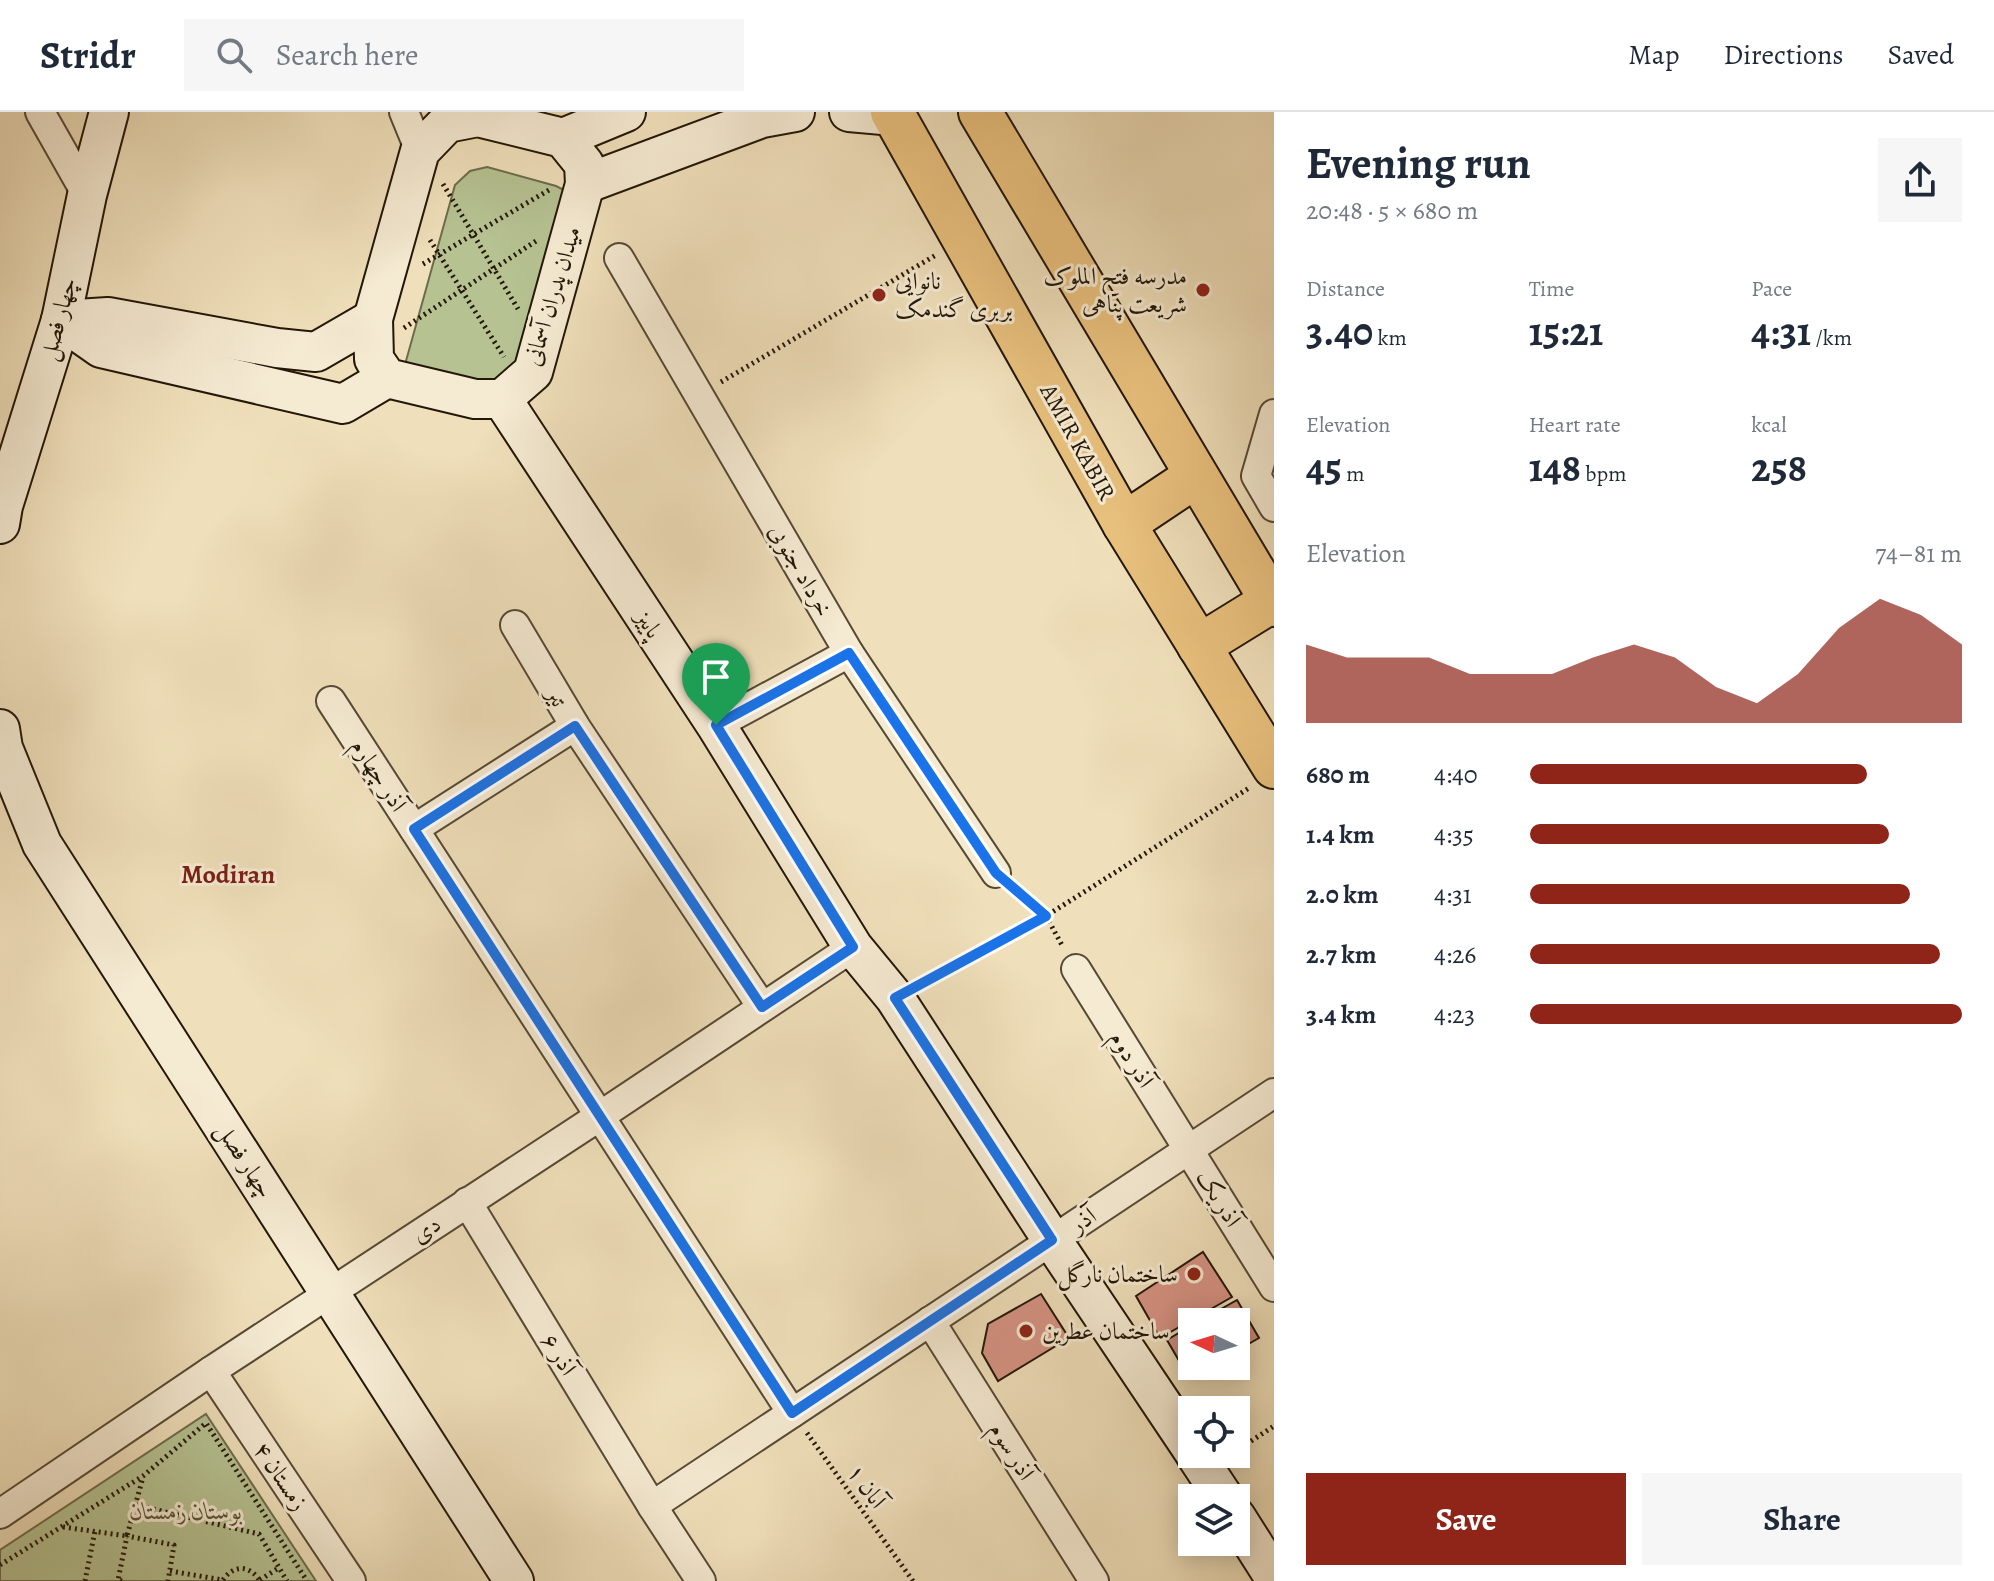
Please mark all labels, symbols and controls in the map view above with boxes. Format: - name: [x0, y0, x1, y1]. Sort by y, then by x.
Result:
- search box: [184, 19, 744, 91]
- text: Stridr: [40, 29, 136, 81]
- icon: search: [212, 33, 256, 77]
- text: Search here: [276, 35, 419, 75]
- text: Map: [1628, 36, 1679, 74]
- text: Directions: [1723, 36, 1844, 74]
- text: Saved: [1888, 36, 1954, 74]
- text: Evening run: [1306, 133, 1531, 193]
- button: share: [1878, 138, 1962, 222]
- text: 20:48 · 5 × 680 m: [1306, 193, 1478, 228]
- street label: میدان پدران آسمانی: [516, 222, 589, 370]
- place label: مدرسه فتح الملوک شریعت پناهی: [1043, 260, 1187, 321]
- place label: نانوایی بربری گندمک: [895, 265, 1012, 325]
- street label: چهار فصل: [32, 274, 85, 364]
- text: Distance: [1306, 274, 1385, 304]
- text: Time: [1529, 274, 1574, 304]
- text: Pace: [1751, 274, 1792, 304]
- marker: مدرسه فتح الملوک شریعت پناهی: [1194, 281, 1212, 299]
- marker: نانوایی بربری گندمک: [870, 286, 888, 304]
- text: 3.40: [1306, 304, 1373, 359]
- text: 15:21: [1529, 304, 1603, 359]
- text: 4:31: [1751, 304, 1811, 359]
- text: km: [1373, 323, 1407, 353]
- text: /km: [1811, 323, 1852, 353]
- street label: AMIR KABIR: [1032, 377, 1123, 506]
- text: Elevation: [1306, 410, 1390, 440]
- text: Heart rate: [1529, 410, 1621, 440]
- text: kcal: [1751, 410, 1787, 440]
- text: 45: [1306, 440, 1342, 495]
- text: 148: [1529, 440, 1581, 495]
- text: 258: [1751, 440, 1807, 495]
- text: m: [1342, 459, 1365, 489]
- text: bpm: [1581, 459, 1626, 489]
- street label: خرداد جنوبی: [761, 518, 840, 623]
- text: Elevation: [1306, 536, 1406, 571]
- text: 74–81 m: [1875, 536, 1962, 571]
- street label: پاییز: [626, 601, 671, 646]
- pin: [682, 643, 750, 725]
- icon: arrive: [694, 655, 738, 699]
- street label: تیر: [537, 679, 576, 713]
- street label: آذر چهارم: [339, 732, 416, 823]
- text: 680 m: [1306, 757, 1370, 792]
- text: 4:40: [1434, 757, 1478, 792]
- text: 1.4 km: [1306, 817, 1374, 852]
- text: 4:35: [1434, 817, 1474, 852]
- district label: Modiran: [181, 857, 275, 892]
- text: 2.0 km: [1306, 877, 1379, 912]
- text: 4:31: [1434, 877, 1472, 912]
- text: 2.7 km: [1306, 937, 1377, 972]
- text: 4:26: [1434, 937, 1476, 972]
- text: 3.4 km: [1306, 997, 1376, 1032]
- text: 4:23: [1434, 997, 1475, 1032]
- street label: آذر دوم: [1098, 1024, 1163, 1099]
- street label: چهار فصل: [208, 1116, 282, 1205]
- street label: آذر یک: [1189, 1163, 1250, 1235]
- street label: آذر: [1062, 1198, 1105, 1242]
- street label: دی: [405, 1208, 447, 1250]
- place label: ساختمان نارگل: [1058, 1258, 1178, 1291]
- marker: ساختمان نارگل: [1185, 1265, 1203, 1283]
- north arrow: [1178, 1308, 1250, 1380]
- map controls: [1178, 1308, 1250, 1556]
- place label: ساختمان عطرین: [1042, 1315, 1170, 1347]
- marker: ساختمان عطرین: [1017, 1322, 1035, 1340]
- street label: آذر ۶: [534, 1327, 586, 1384]
- button: locate: [1178, 1396, 1250, 1468]
- street label: آذر سوم: [977, 1416, 1044, 1491]
- street label: زمستان ۴: [246, 1435, 316, 1517]
- street label: آبان ۱: [840, 1457, 896, 1517]
- button: Save: [1306, 1473, 1626, 1565]
- button: Share: [1642, 1473, 1962, 1565]
- button: layers: [1178, 1484, 1250, 1556]
- park label: بوستان زمستان: [129, 1495, 243, 1527]

